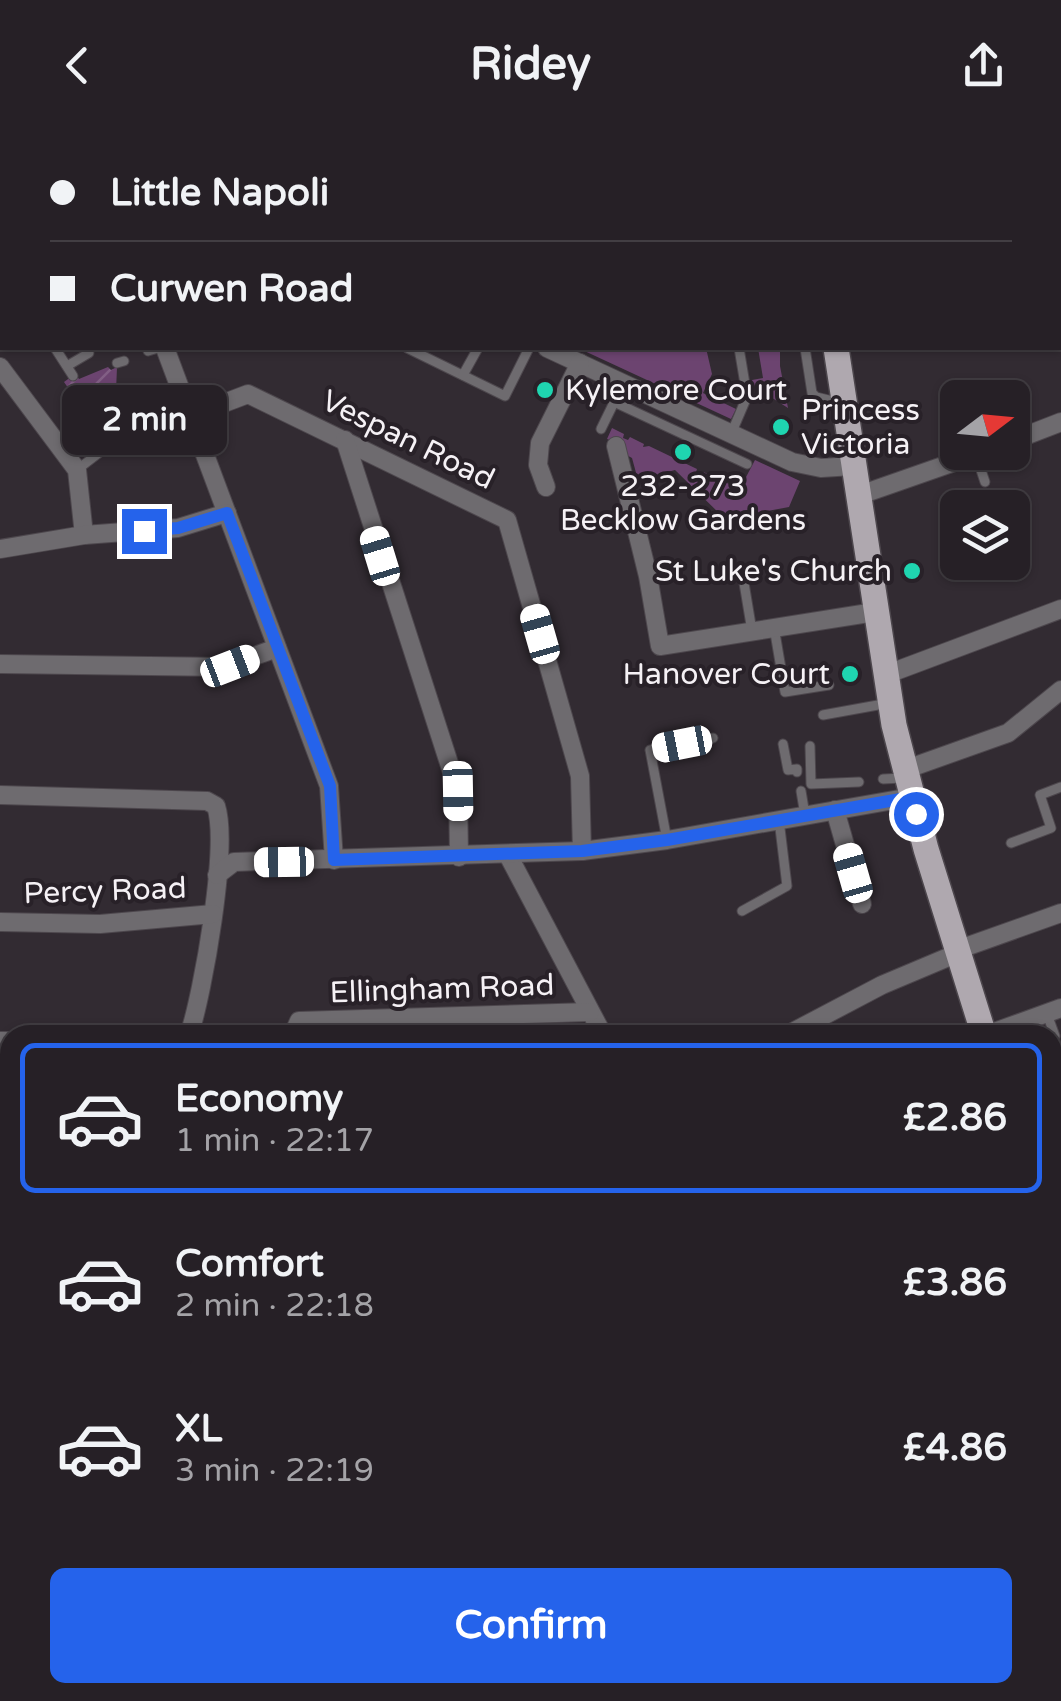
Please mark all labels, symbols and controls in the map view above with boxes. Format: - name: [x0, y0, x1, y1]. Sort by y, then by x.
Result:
- icon: back: [50, 38, 105, 93]
- text: Ridey: [470, 38, 591, 92]
- icon: share: [956, 38, 1011, 93]
- text: Little Napoli: [110, 170, 329, 216]
- text: Curwen Road: [110, 266, 354, 312]
- place label: Kylemore Court: [565, 372, 787, 409]
- marker: Kylemore Court: [534, 379, 556, 401]
- north arrow: [940, 380, 1030, 470]
- map controls: [940, 380, 1030, 580]
- street label: Vespan Road: [315, 382, 501, 498]
- callout: 2 min: [62, 386, 226, 456]
- place label: Princess Victoria: [801, 392, 920, 463]
- text: 2 min: [102, 401, 187, 439]
- marker: Princess Victoria: [770, 416, 792, 438]
- marker: 232-273 Becklow Gardens: [672, 441, 694, 463]
- place label: 232-273 Becklow Gardens: [560, 468, 806, 539]
- button: layers: [940, 490, 1030, 580]
- route end: [122, 509, 167, 554]
- car: [357, 523, 403, 589]
- place label: St Luke's Church: [655, 553, 892, 590]
- marker: St Luke's Church: [901, 560, 923, 582]
- car: [517, 601, 563, 667]
- car: [197, 641, 263, 691]
- place label: Hanover Court: [622, 656, 830, 693]
- marker: Hanover Court: [839, 663, 861, 685]
- car: [650, 724, 714, 764]
- car: [442, 761, 474, 821]
- route start: [894, 792, 939, 837]
- car: [830, 840, 876, 906]
- car: [254, 846, 314, 878]
- street label: Percy Road: [23, 870, 187, 912]
- street label: Ellingham Road: [329, 967, 555, 1011]
- icon: car: [55, 1073, 145, 1163]
- text: Economy: [175, 1076, 343, 1122]
- text: £2.86: [903, 1095, 1007, 1141]
- text: 1 min · 22:17: [175, 1122, 374, 1160]
- icon: car: [55, 1238, 145, 1328]
- text: Comfort: [175, 1241, 324, 1287]
- text: £3.86: [903, 1260, 1007, 1306]
- text: 2 min · 22:18: [175, 1287, 374, 1325]
- icon: car: [55, 1403, 145, 1493]
- text: XL: [175, 1406, 222, 1452]
- text: £4.86: [903, 1425, 1007, 1471]
- text: 3 min · 22:19: [175, 1452, 374, 1490]
- button: Confirm: [50, 1568, 1012, 1683]

